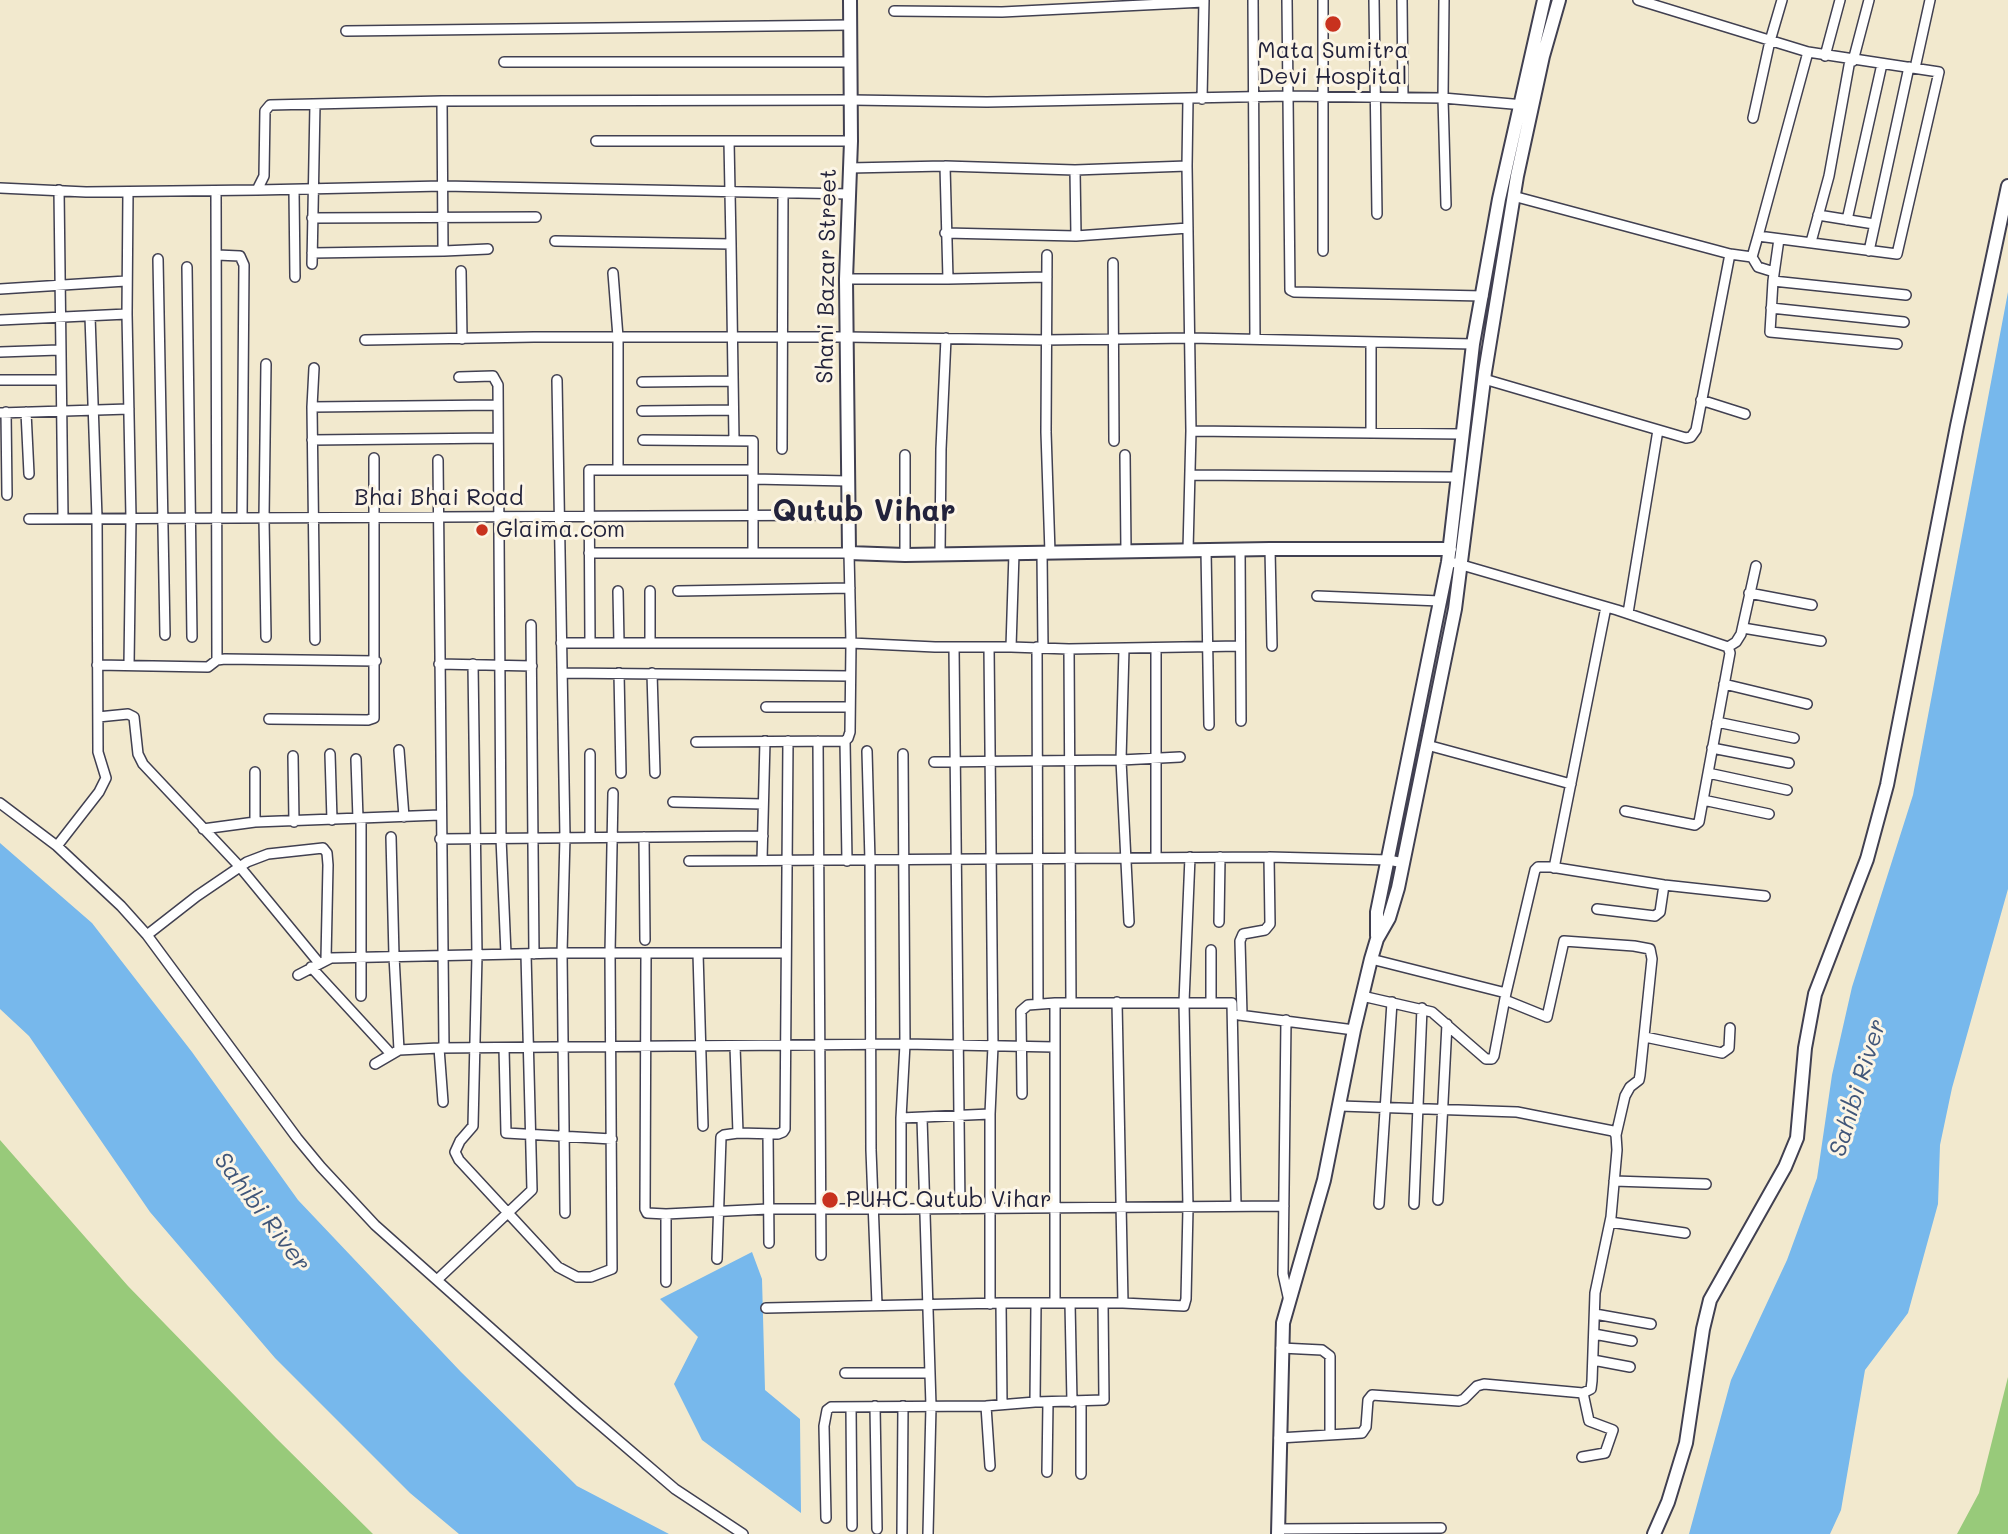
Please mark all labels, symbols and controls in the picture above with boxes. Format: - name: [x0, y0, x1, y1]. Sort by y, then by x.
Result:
- marker: Mata Sumitra Devi Hospital: [1323, 14, 1343, 34]
- place label: Mata Sumitra Devi Hospital: [1257, 37, 1409, 91]
- street label: Shani Bazar Street: [811, 168, 843, 384]
- street label: Bhai Bhai Road: [354, 484, 524, 512]
- district label: Qutub Vihar: [772, 494, 956, 530]
- place label: Glaima.com: [496, 516, 625, 544]
- marker: Glaima.com: [474, 522, 490, 538]
- water label: Sahibi River: [1823, 1016, 1893, 1160]
- water label: Sahibi River: [208, 1147, 316, 1277]
- place label: PUHC Qutub Vihar: [846, 1186, 1052, 1214]
- marker: PUHC Qutub Vihar: [820, 1190, 840, 1210]

